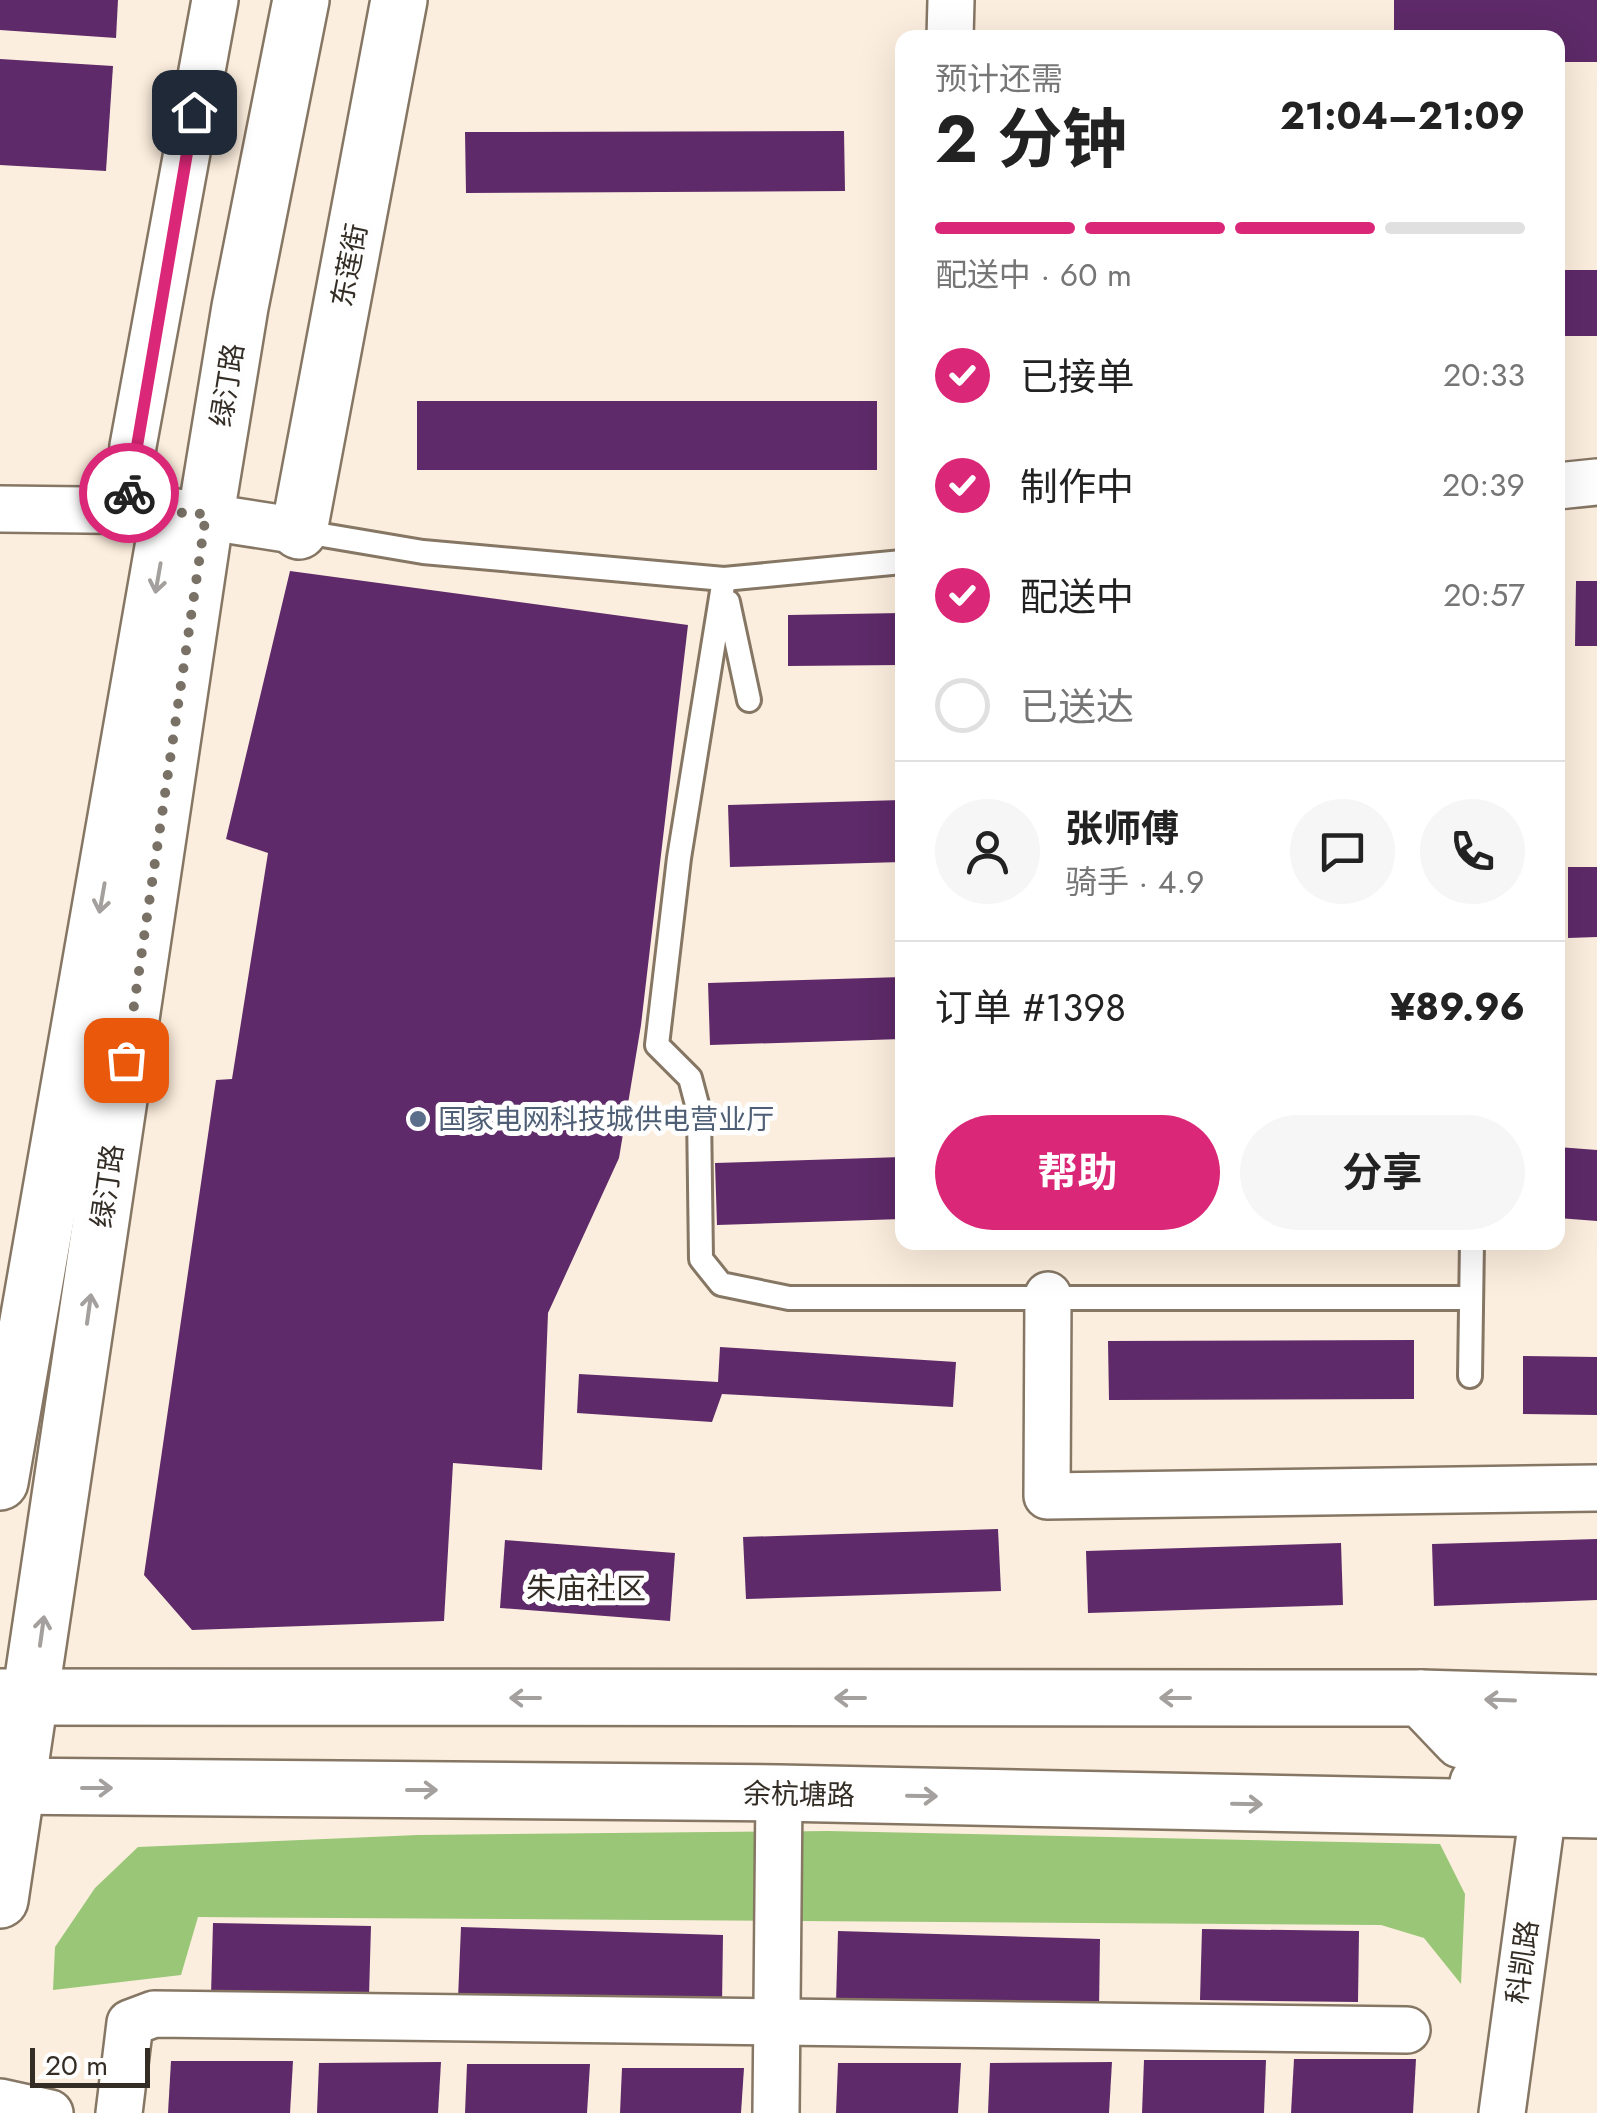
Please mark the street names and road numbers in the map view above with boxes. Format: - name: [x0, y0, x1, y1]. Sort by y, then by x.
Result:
- street label: 东莲街: [321, 220, 378, 310]
- street label: 绿汀路: [201, 340, 254, 430]
- street label: 绿汀路: [81, 1142, 134, 1231]
- street label: 余杭塘路: [743, 1773, 855, 1816]
- street label: 科凯路: [1496, 1918, 1549, 2007]

